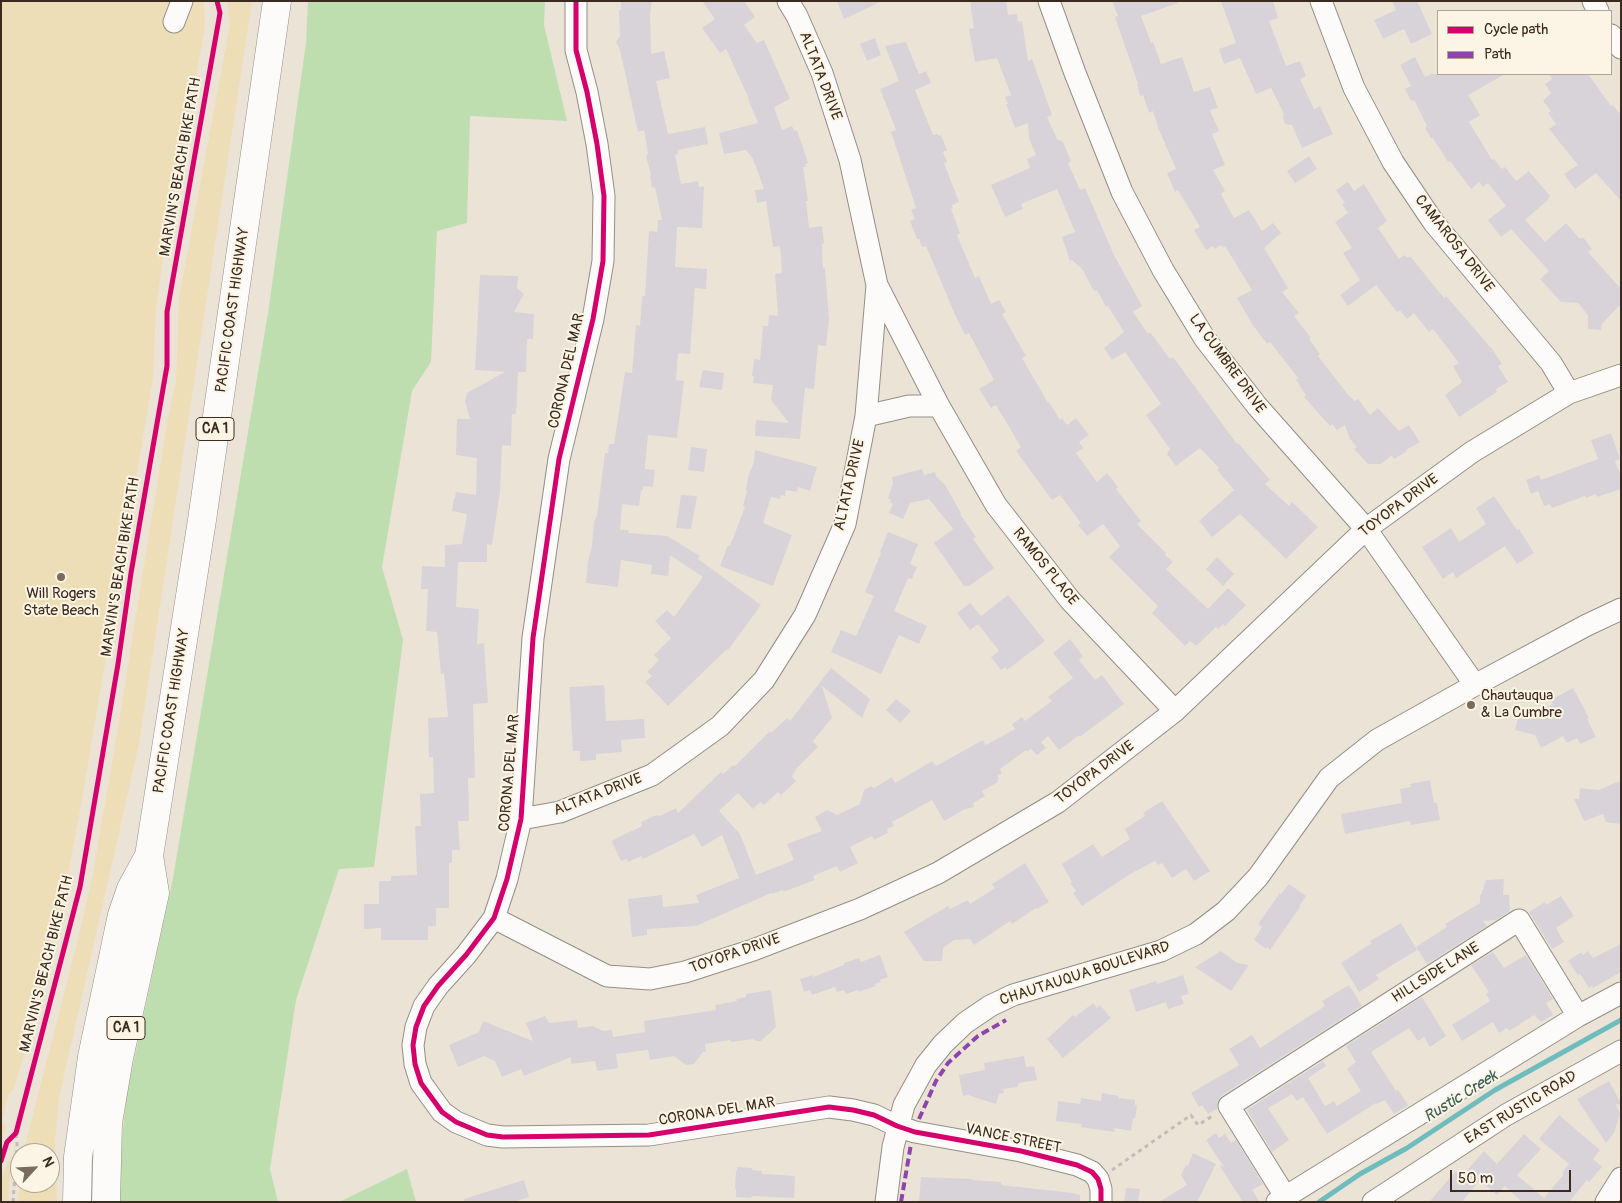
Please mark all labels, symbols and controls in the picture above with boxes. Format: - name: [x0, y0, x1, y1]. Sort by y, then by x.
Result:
- legend: [1437, 10, 1612, 75]
- text: Cycle path: [1484, 20, 1548, 39]
- street label: ALTATA DRIVE: [795, 29, 845, 123]
- text: Path: [1484, 45, 1511, 64]
- street label: MARVIN'S BEACH BIKE PATH: [156, 76, 206, 258]
- street label: CAMAROSA DRIVE: [1410, 192, 1498, 296]
- street label: PACIFIC COAST HIGHWAY: [212, 226, 254, 394]
- street label: LA CUMBRE DRIVE: [1185, 311, 1269, 417]
- street label: CORONA DEL MAR: [545, 312, 589, 430]
- road number: CA 1: [196, 418, 234, 440]
- street label: ALTATA DRIVE: [831, 437, 869, 533]
- street label: TOYOPA DRIVE: [1356, 470, 1442, 542]
- street label: MARVIN'S BEACH BIKE PATH: [98, 476, 144, 658]
- street label: RAMOS PLACE: [1008, 525, 1082, 609]
- marker: Will Rogers State Beach: [55, 571, 67, 583]
- place label: Will Rogers State Beach: [23, 585, 99, 620]
- street label: PACIFIC COAST HIGHWAY: [150, 627, 194, 795]
- place label: Chautauqua & La Cumbre: [1481, 687, 1562, 722]
- marker: Chautauqua & La Cumbre: [1465, 699, 1477, 711]
- street label: CORONA DEL MAR: [496, 714, 524, 832]
- street label: TOYOPA DRIVE: [1052, 737, 1138, 809]
- street label: ALTATA DRIVE: [551, 770, 645, 820]
- street label: MARVIN'S BEACH BIKE PATH: [16, 874, 78, 1054]
- street label: TOYOPA DRIVE: [687, 930, 783, 978]
- street label: CHAUTAUQUA BOULEVARD: [998, 938, 1172, 1010]
- street label: HILLSIDE LANE: [1389, 939, 1483, 1007]
- road number: CA 1: [107, 1016, 145, 1040]
- water label: Rustic Creek: [1421, 1067, 1501, 1127]
- street label: EAST RUSTIC ROAD: [1462, 1067, 1580, 1149]
- street label: CORONA DEL MAR: [657, 1094, 777, 1130]
- street label: VANCE STREET: [963, 1120, 1063, 1158]
- north arrow: [10, 1143, 60, 1193]
- text: N: [38, 1154, 58, 1170]
- scale bar: [1452, 1160, 1573, 1192]
- text: 50 m: [1458, 1169, 1493, 1188]

